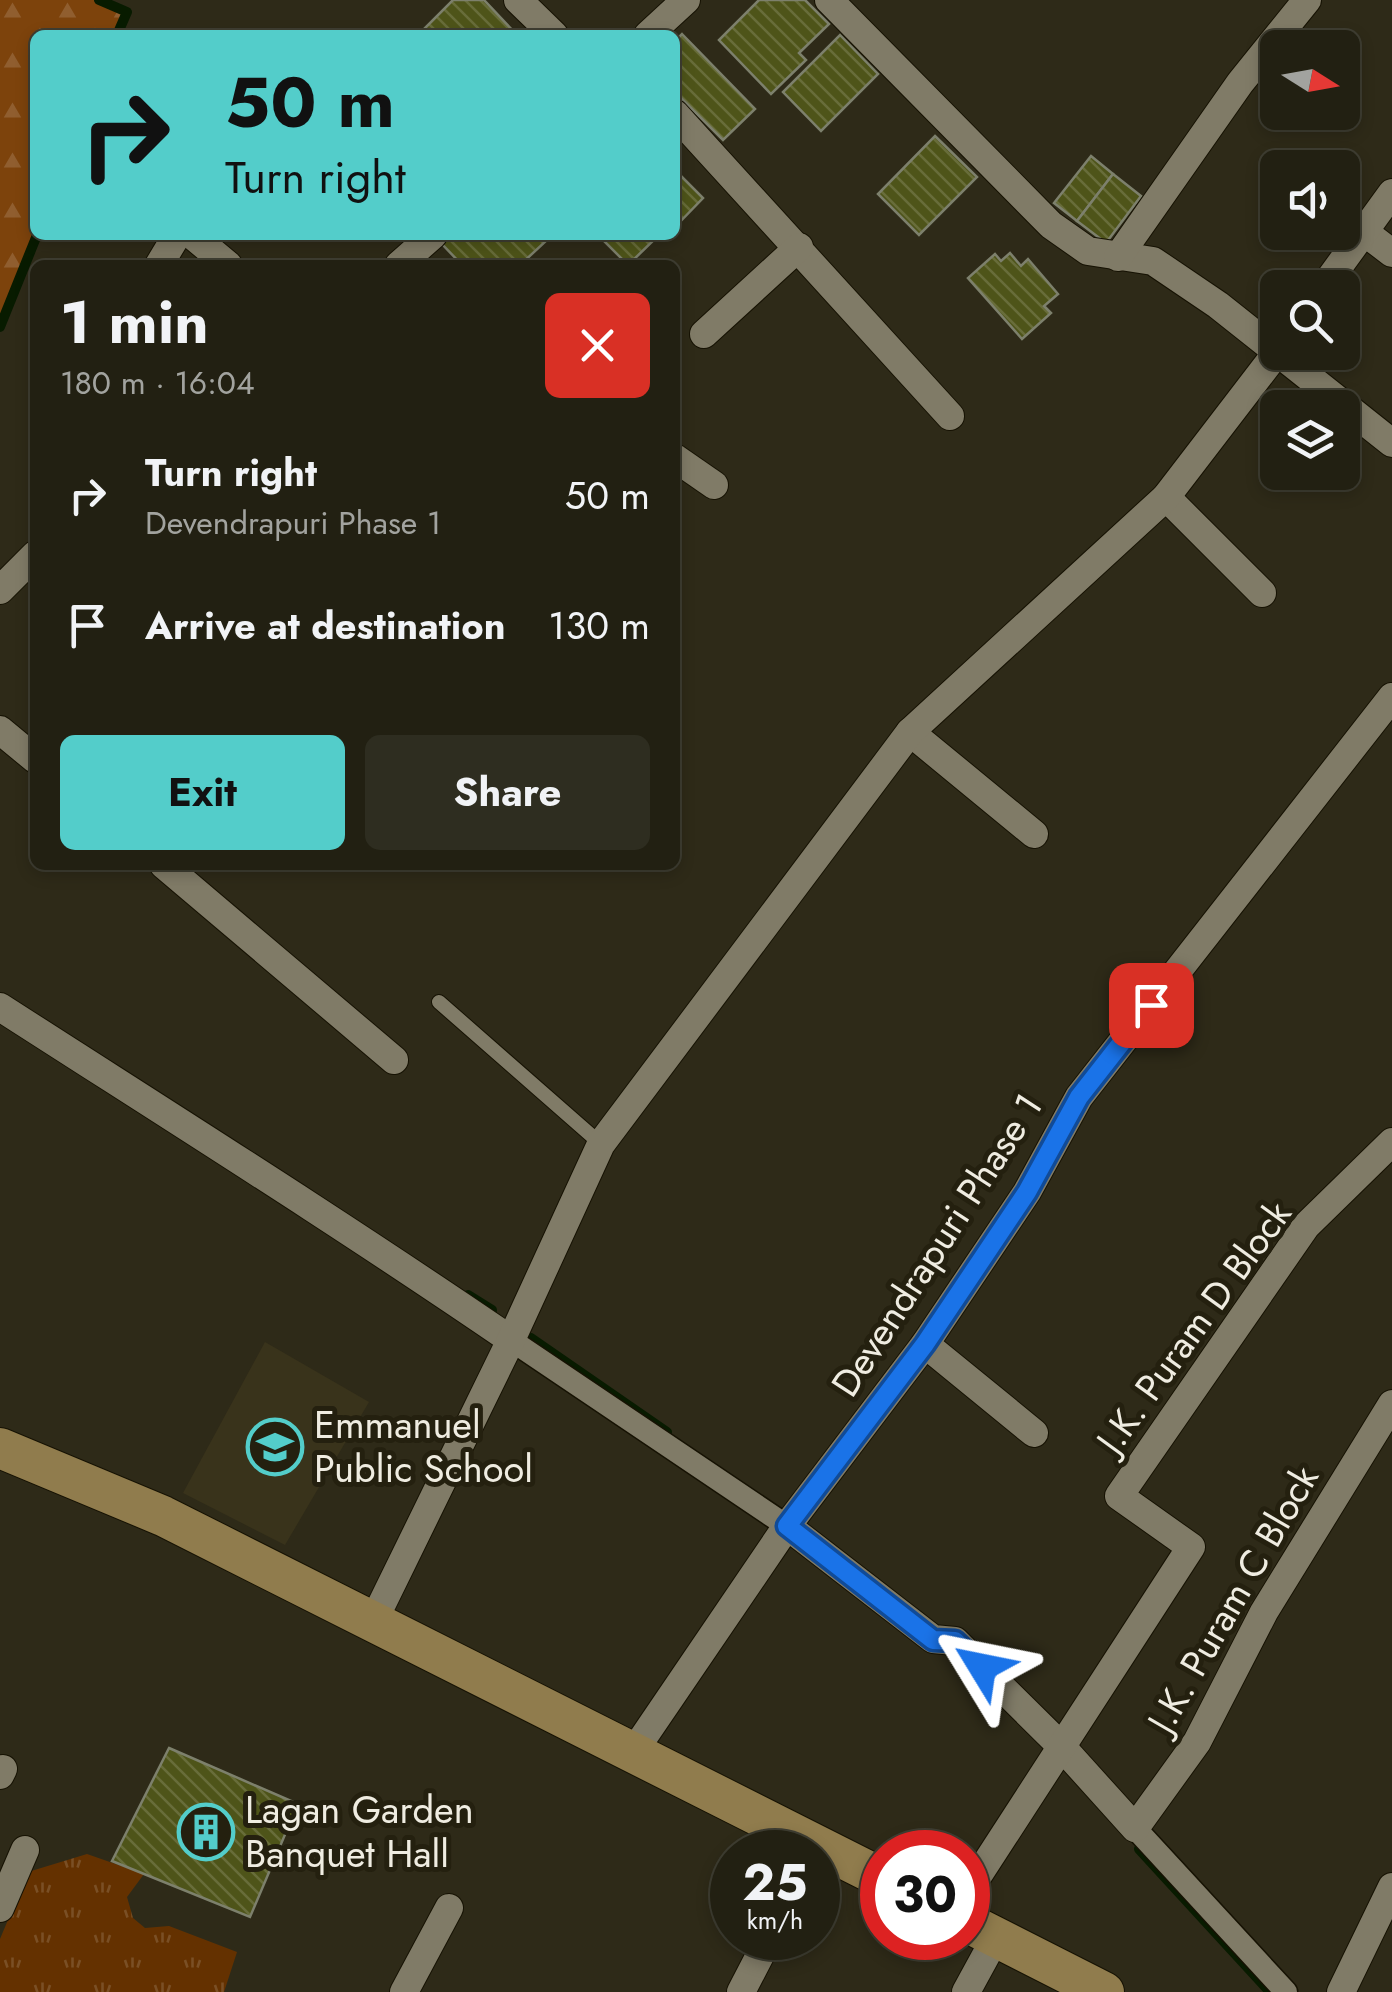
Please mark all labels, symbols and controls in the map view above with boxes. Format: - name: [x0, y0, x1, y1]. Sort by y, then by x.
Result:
- north arrow: [1260, 30, 1360, 130]
- map controls: [1260, 30, 1360, 490]
- text: 50 m: [225, 52, 395, 153]
- icon: right: [60, 70, 190, 200]
- text: Turn right: [225, 145, 406, 210]
- button: sound: [1260, 150, 1360, 250]
- button: search: [1260, 270, 1360, 370]
- text: 1 min: [60, 279, 209, 366]
- button: close: [545, 293, 650, 398]
- text: 180 m · 16:04: [60, 360, 255, 406]
- button: layers: [1260, 390, 1360, 490]
- text: Turn right: [145, 445, 317, 500]
- icon: right: [60, 468, 115, 523]
- text: 50 m: [565, 468, 650, 523]
- text: Devendrapuri Phase 1: [145, 500, 441, 546]
- icon: arrive: [60, 598, 115, 653]
- text: Arrive at destination: [145, 598, 506, 653]
- text: 130 m: [548, 598, 650, 653]
- button: Exit: [60, 735, 345, 850]
- button: Share: [365, 735, 650, 850]
- pin: [1109, 963, 1194, 1048]
- icon: arrive: [1124, 978, 1179, 1033]
- street label: Devendrapuri Phase 1: [818, 1082, 1055, 1407]
- street label: J.K. Puram D Block: [1080, 1189, 1304, 1468]
- place label: Emmanuel Public School: [314, 1397, 533, 1496]
- school or university icon: Emmanuel Public School: [245, 1417, 305, 1477]
- street label: J.K. Puram C Block: [1131, 1455, 1332, 1747]
- position arrow: [930, 1615, 1034, 1719]
- place label: Lagan Garden Banquet Hall: [245, 1782, 474, 1881]
- building icon: Lagan Garden Banquet Hall: [176, 1802, 236, 1862]
- speed limit sign: 30: [860, 1830, 990, 1960]
- text: 25: [742, 1846, 808, 1919]
- text: km/h: [747, 1902, 803, 1938]

